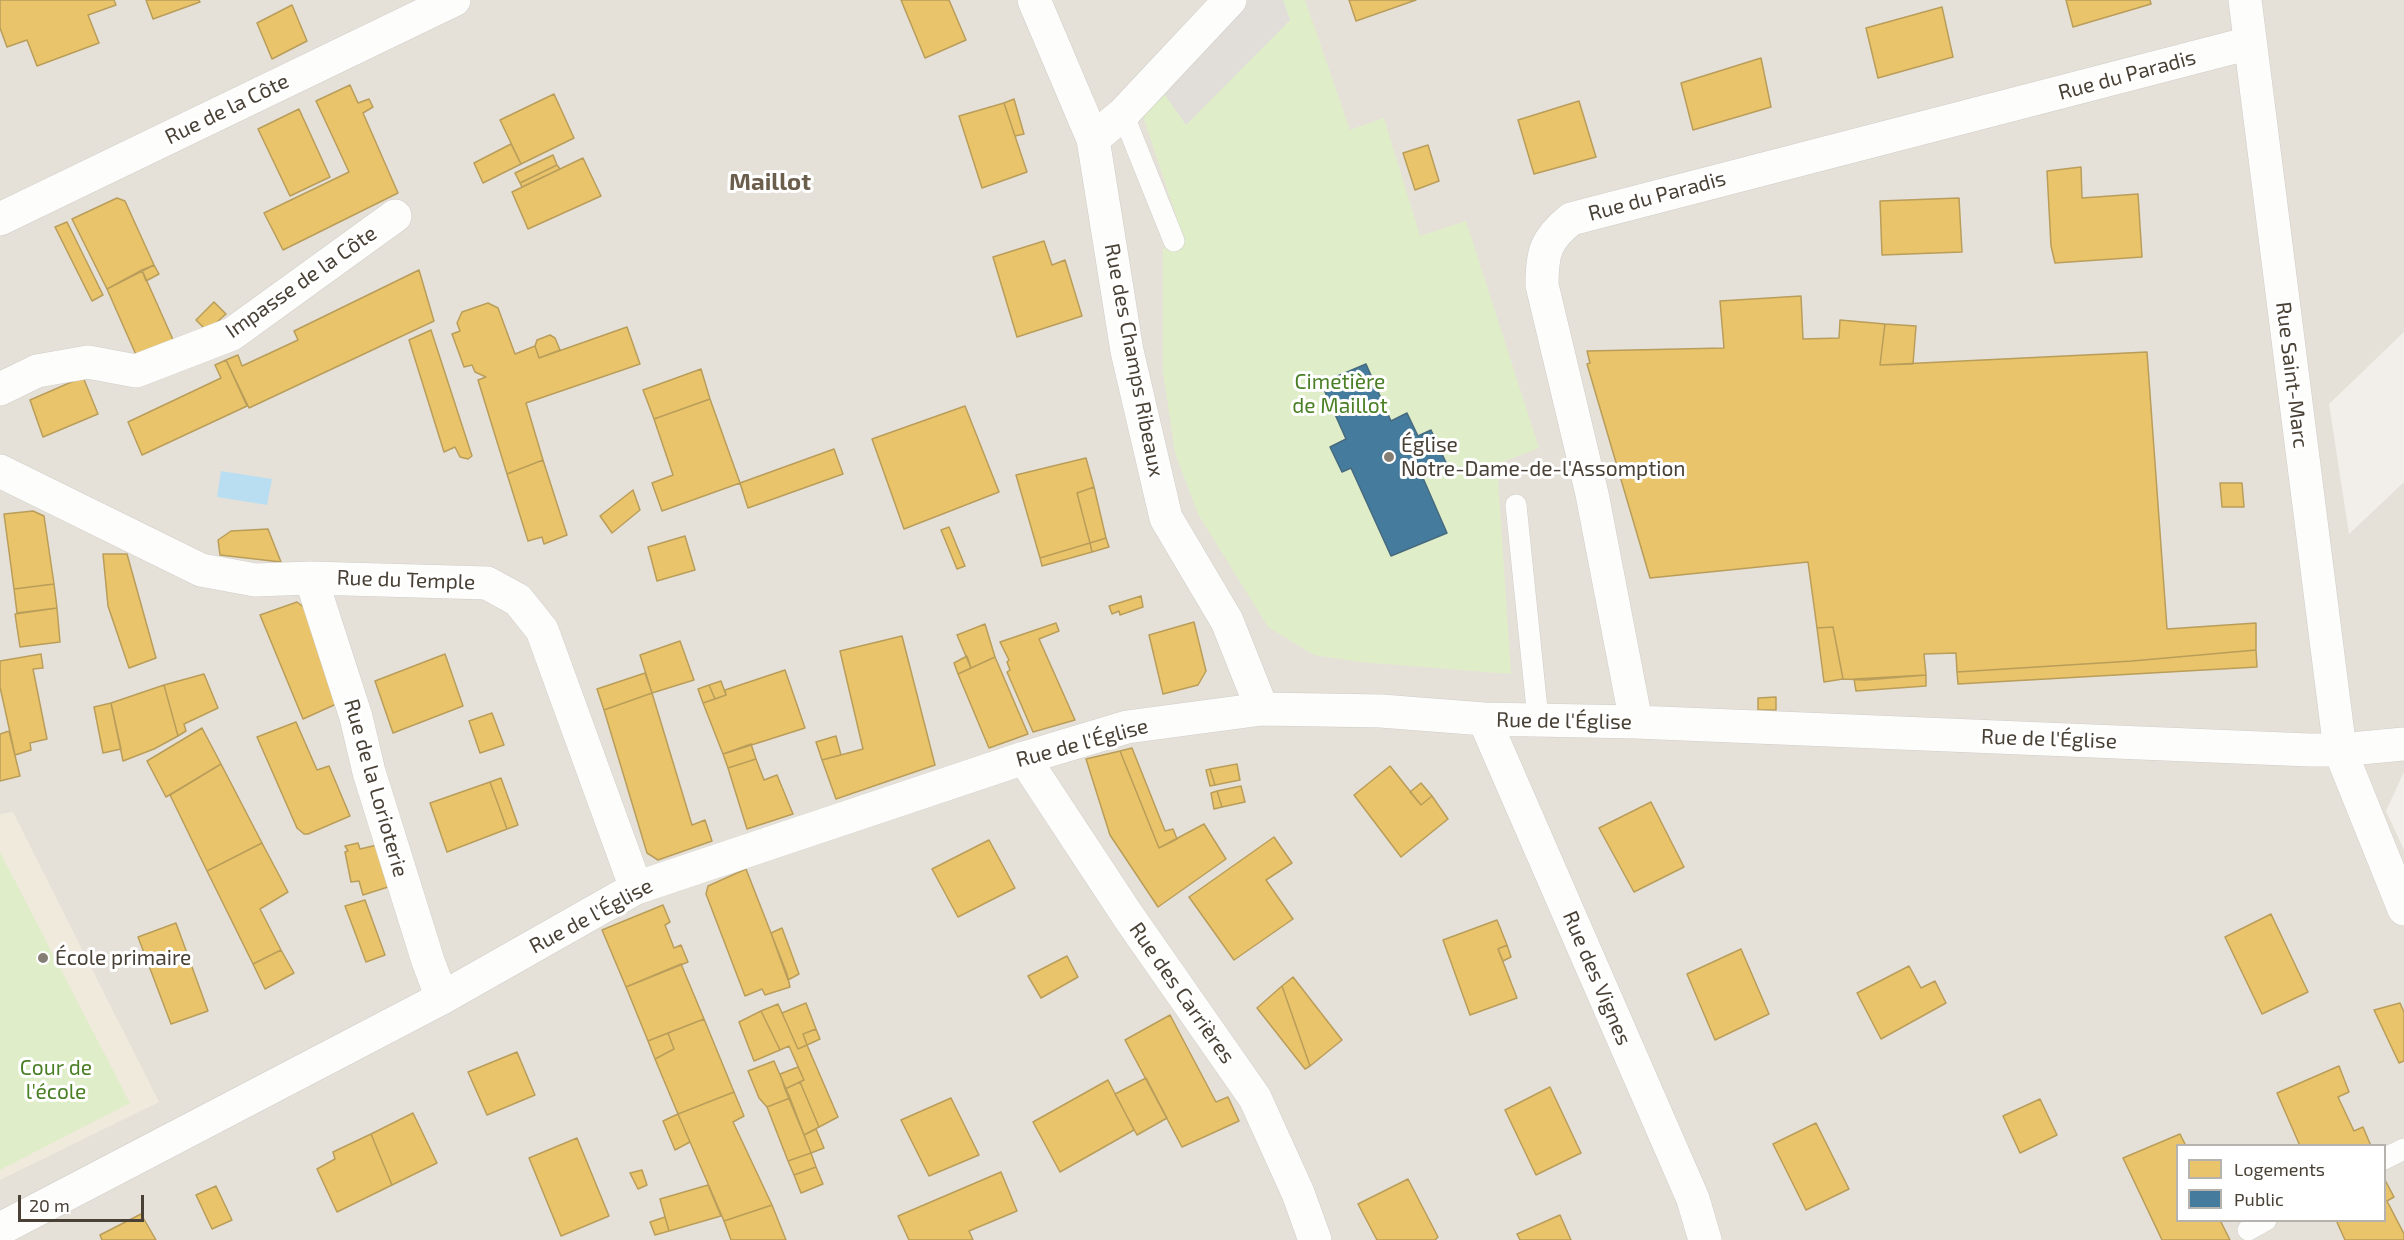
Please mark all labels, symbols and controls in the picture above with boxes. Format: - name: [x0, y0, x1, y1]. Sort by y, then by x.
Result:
- street label: Rue du Paradis: [2056, 45, 2198, 105]
- street label: Rue de la Côte: [161, 68, 293, 150]
- street label: Rue du Paradis: [1586, 166, 1728, 226]
- district label: Maillot: [729, 168, 811, 196]
- street label: Impasse de la Côte: [221, 220, 381, 344]
- street label: Rue des Champs Ribeaux: [1099, 241, 1169, 479]
- street label: Rue Saint-Marc: [2271, 300, 2313, 450]
- park label: Cimetière de Maillot: [1292, 369, 1388, 419]
- place label: Église Notre-Dame-de-l'Assomption: [1401, 432, 1686, 482]
- marker: Église Notre-Dame-de-l'Assomption: [1382, 450, 1396, 464]
- street label: Rue du Temple: [336, 565, 476, 595]
- street label: Rue de la Lorioterie: [339, 696, 413, 880]
- street label: Rue de l'Église: [1496, 707, 1632, 735]
- street label: Rue de l'Église: [1013, 713, 1151, 773]
- street label: Rue de l'Église: [1981, 724, 2117, 754]
- street label: Rue de l'Église: [525, 873, 657, 959]
- street label: Rue des Vignes: [1557, 907, 1637, 1049]
- street label: Rue des Carrières: [1124, 918, 1240, 1068]
- place label: École primaire: [55, 945, 191, 971]
- marker: École primaire: [36, 951, 50, 965]
- park label: Cour de l'école: [20, 1055, 92, 1105]
- legend: [2176, 1144, 2386, 1222]
- text: Logements: [2234, 1158, 2325, 1180]
- scale bar: [21, 1183, 147, 1221]
- text: Public: [2234, 1188, 2284, 1210]
- text: 20 m: [29, 1194, 70, 1216]

